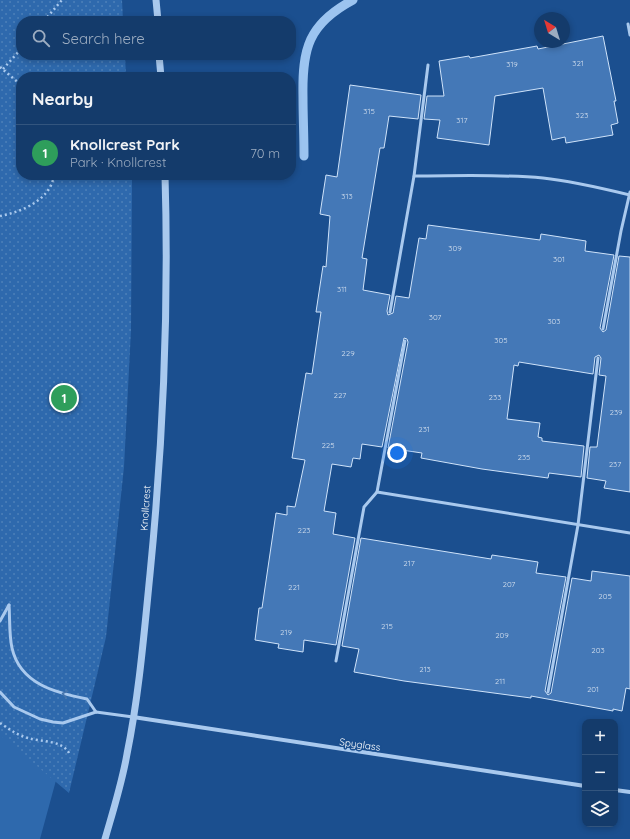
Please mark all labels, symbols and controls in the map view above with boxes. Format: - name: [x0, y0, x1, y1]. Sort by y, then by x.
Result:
- north arrow: [534, 12, 570, 48]
- search box: [16, 16, 296, 60]
- icon: search: [30, 27, 52, 49]
- text: Search here: [62, 29, 145, 48]
- house number: 321: [572, 58, 584, 68]
- house number: 319: [506, 59, 518, 69]
- text: Nearby: [32, 88, 93, 109]
- house number: 315: [363, 106, 375, 116]
- house number: 323: [576, 110, 588, 120]
- house number: 317: [456, 115, 468, 125]
- text: Knollcrest Park: [70, 135, 180, 154]
- text: 1: [42, 145, 48, 161]
- text: 70 m: [250, 145, 280, 161]
- text: Park · Knollcrest: [70, 154, 166, 170]
- house number: 313: [341, 191, 353, 201]
- house number: 309: [448, 243, 462, 253]
- house number: 301: [553, 254, 565, 264]
- house number: 311: [337, 284, 347, 294]
- house number: 307: [429, 312, 441, 322]
- house number: 303: [547, 316, 561, 326]
- house number: 305: [494, 335, 508, 345]
- house number: 229: [341, 348, 355, 358]
- pin: 1: [51, 383, 77, 413]
- house number: 227: [334, 390, 346, 400]
- house number: 233: [489, 392, 501, 402]
- house number: 239: [609, 407, 623, 417]
- house number: 231: [418, 424, 430, 434]
- house number: 225: [321, 440, 335, 450]
- your location: [387, 443, 407, 463]
- house number: 235: [518, 452, 530, 462]
- house number: 237: [609, 459, 621, 469]
- street label: Knollcrest: [137, 484, 154, 531]
- house number: 223: [297, 525, 311, 535]
- house number: 217: [403, 558, 415, 568]
- house number: 207: [503, 579, 515, 589]
- house number: 221: [288, 582, 300, 592]
- house number: 205: [598, 591, 612, 601]
- house number: 215: [381, 621, 393, 631]
- house number: 219: [280, 627, 292, 637]
- house number: 209: [495, 630, 509, 640]
- house number: 203: [591, 645, 605, 655]
- house number: 213: [419, 664, 431, 674]
- house number: 211: [495, 676, 505, 686]
- house number: 201: [587, 684, 599, 694]
- one-way arrow: [61, 691, 68, 699]
- map controls: [582, 719, 618, 827]
- button: +: [582, 719, 618, 755]
- street label: Spyglass: [339, 735, 382, 754]
- button: −: [582, 755, 618, 791]
- button: layers: [582, 791, 618, 827]

